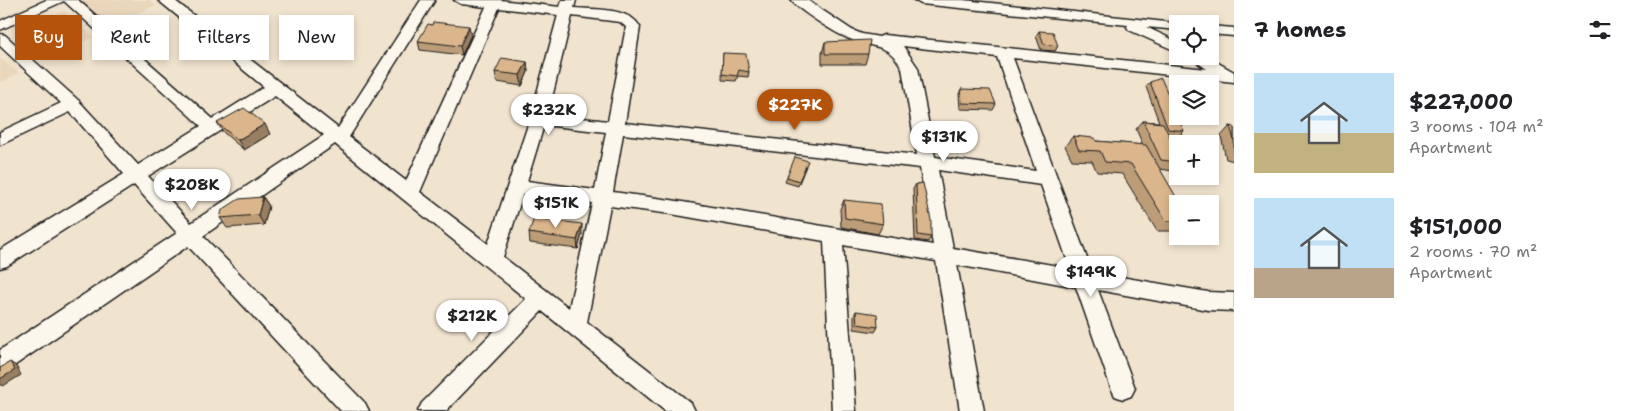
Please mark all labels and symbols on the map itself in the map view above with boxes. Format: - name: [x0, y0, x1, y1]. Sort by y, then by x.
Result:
- pin: $227K: [760, 88, 830, 131]
- pin: $232K: [514, 94, 584, 136]
- pin: $131K: [909, 120, 979, 163]
- pin: $208K: [157, 168, 227, 211]
- pin: $151K: [521, 186, 591, 229]
- pin: $149K: [1056, 256, 1126, 298]
- pin: $212K: [437, 300, 507, 342]

